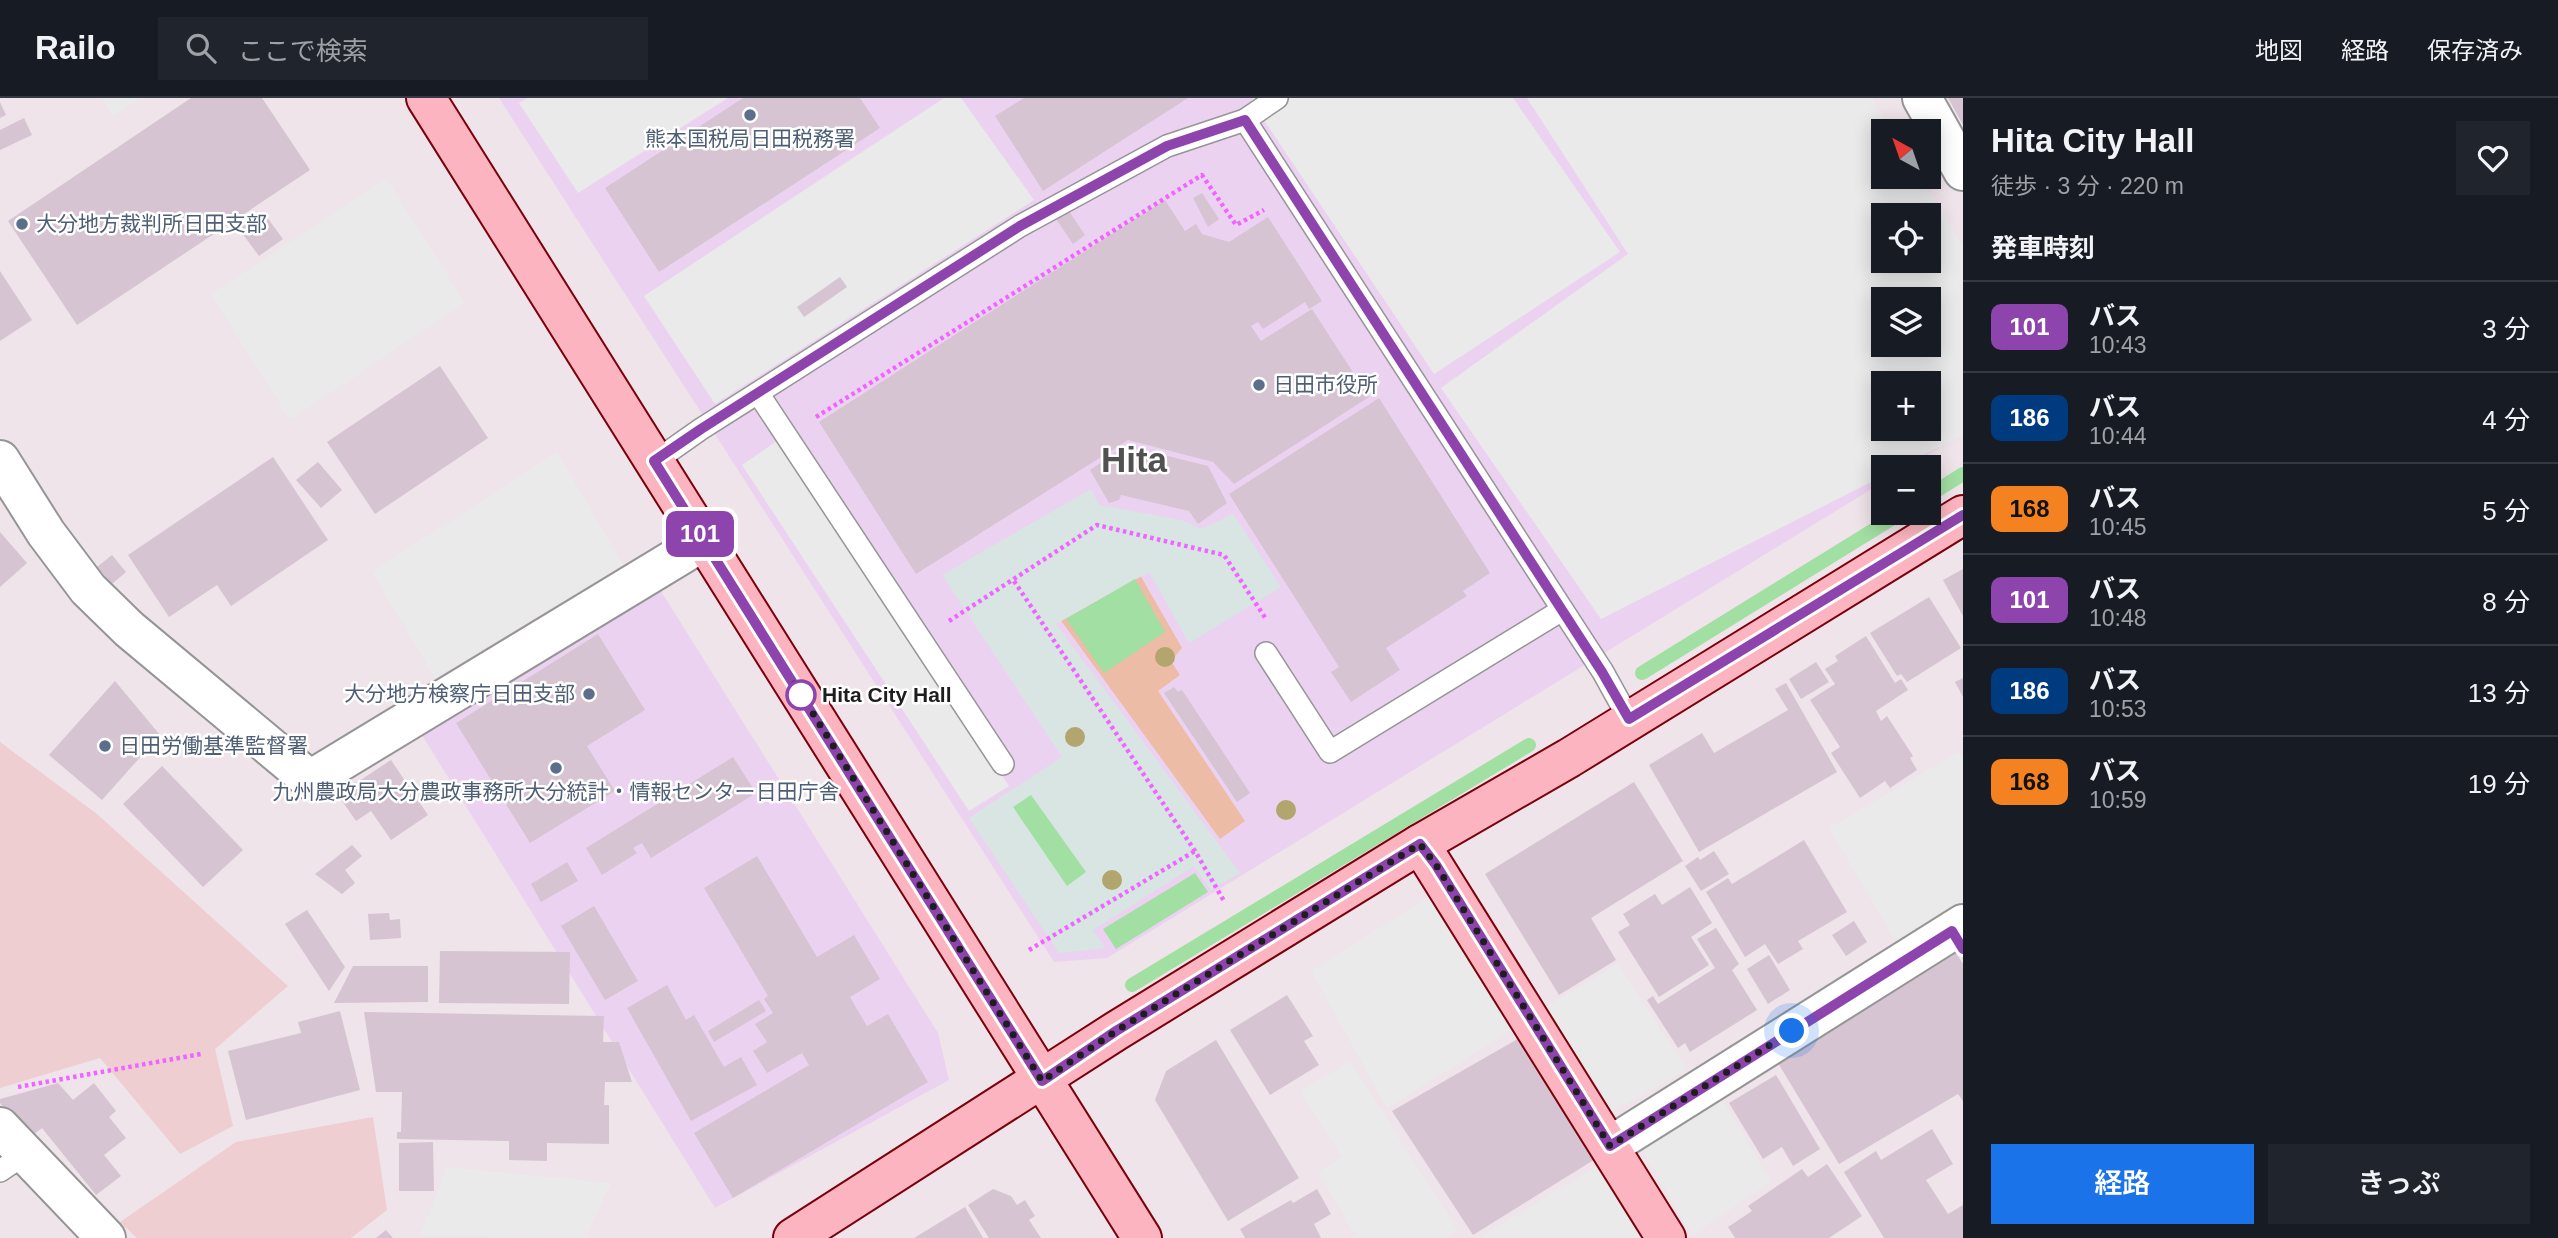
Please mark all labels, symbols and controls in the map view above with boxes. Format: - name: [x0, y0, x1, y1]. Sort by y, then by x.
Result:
- search box: [158, 17, 648, 80]
- text: Railo: [35, 29, 116, 66]
- icon: search: [182, 29, 220, 67]
- text: ここで検索: [238, 36, 368, 66]
- text: 地図: [2255, 37, 2303, 64]
- text: 経路: [2341, 37, 2389, 64]
- text: 保存済み: [2427, 37, 2523, 64]
- marker: 熊本国税局日田税務署: [742, 107, 758, 123]
- north arrow: [1871, 119, 1941, 189]
- map controls: [1871, 119, 1941, 525]
- button: heart: [2456, 121, 2530, 195]
- text: Hita City Hall: [1991, 122, 2195, 159]
- place label: 熊本国税局日田税務署: [645, 127, 855, 150]
- text: 徒歩 · 3 分 · 220 m: [1991, 173, 2184, 199]
- button: locate: [1871, 203, 1941, 273]
- place label: 大分地方裁判所日田支部: [36, 212, 267, 235]
- marker: 大分地方裁判所日田支部: [14, 216, 30, 232]
- text: 発車時刻: [1991, 233, 2095, 263]
- button: layers: [1871, 287, 1941, 357]
- text: バス: [2089, 301, 2141, 331]
- text: 101: [2009, 313, 2050, 340]
- text: 3 分: [2482, 314, 2530, 344]
- text: 10:43: [2089, 332, 2147, 358]
- button: +: [1871, 371, 1941, 441]
- place label: 日田市役所: [1273, 373, 1378, 396]
- marker: 日田市役所: [1251, 377, 1267, 393]
- text: バス: [2089, 392, 2141, 422]
- text: 186: [2009, 404, 2050, 431]
- text: 4 分: [2482, 405, 2530, 435]
- text: 10:44: [2089, 423, 2147, 449]
- district label: Hita: [1101, 440, 1168, 479]
- button: −: [1871, 455, 1941, 525]
- text: バス: [2089, 483, 2141, 513]
- text: 168: [2009, 495, 2050, 522]
- text: 5 分: [2482, 496, 2530, 526]
- line badge: 101: [660, 511, 740, 557]
- text: 10:45: [2089, 514, 2147, 540]
- text: 101: [680, 520, 720, 547]
- text: バス: [2089, 574, 2141, 604]
- text: 101: [2009, 586, 2050, 613]
- text: 8 分: [2482, 587, 2530, 617]
- text: 10:48: [2089, 605, 2147, 631]
- text: バス: [2089, 665, 2141, 695]
- text: 186: [2009, 677, 2050, 704]
- text: 13 分: [2468, 678, 2530, 708]
- marker: Hita City Hall: [786, 680, 816, 710]
- place label: 大分地方検察庁日田支部: [344, 682, 575, 705]
- place label: Hita City Hall: [822, 683, 952, 706]
- marker: 大分地方検察庁日田支部: [581, 686, 597, 702]
- text: 10:53: [2089, 696, 2147, 722]
- place label: 日田労働基準監督署: [119, 734, 308, 757]
- marker: 日田労働基準監督署: [97, 738, 113, 754]
- text: バス: [2089, 756, 2141, 786]
- marker: 九州農政局大分農政事務所大分統計・情報センター日田庁舎: [548, 760, 564, 776]
- text: 168: [2009, 768, 2050, 795]
- text: 19 分: [2468, 769, 2530, 799]
- place label: 九州農政局大分農政事務所大分統計・情報センター日田庁舎: [273, 780, 840, 803]
- text: 10:59: [2089, 787, 2147, 813]
- your location: [1774, 1013, 1809, 1048]
- button: 経路: [1991, 1144, 2254, 1224]
- button: きっぷ: [2268, 1144, 2530, 1224]

